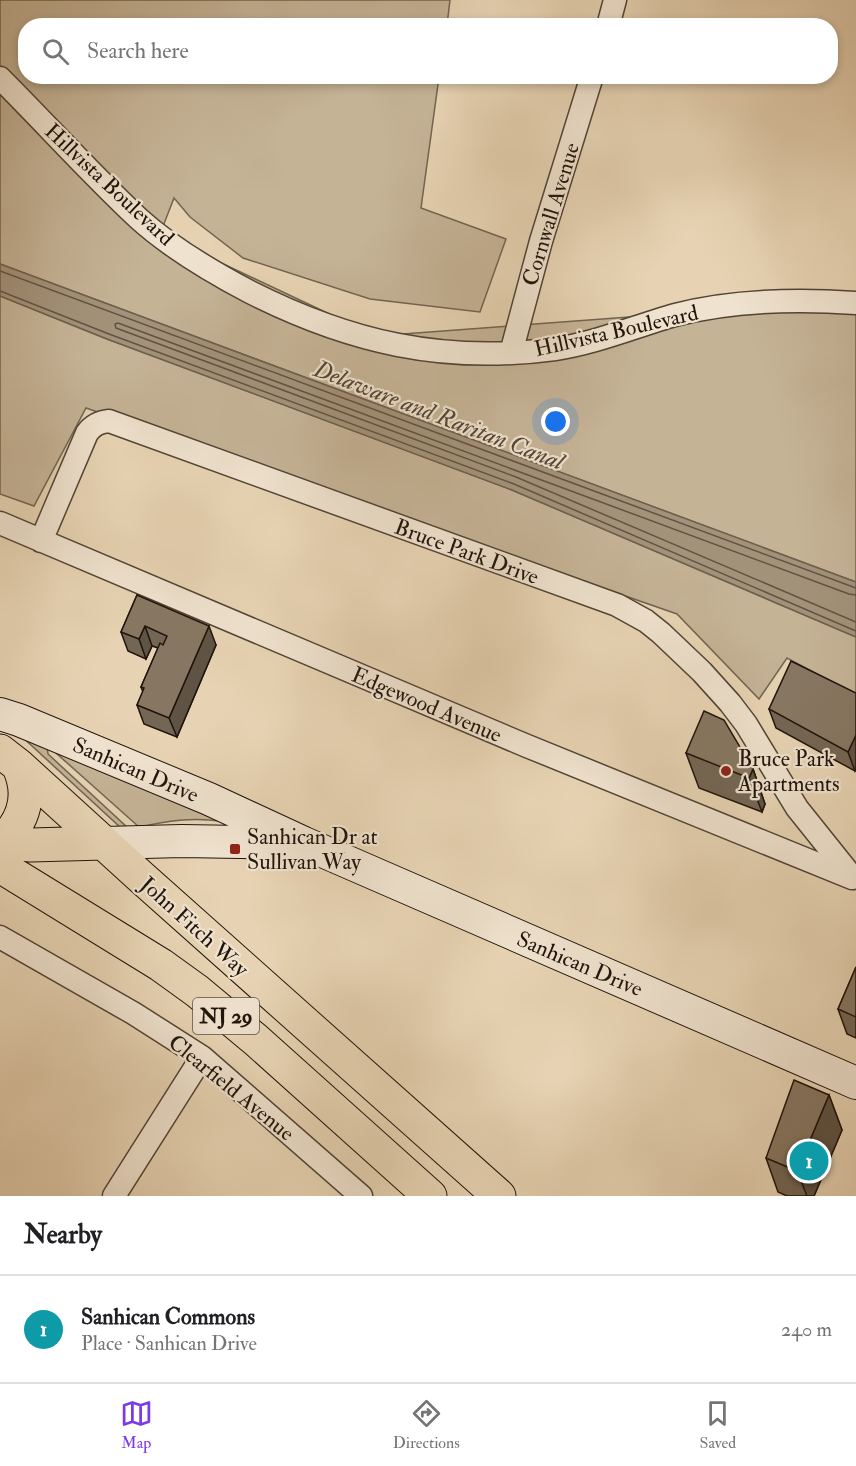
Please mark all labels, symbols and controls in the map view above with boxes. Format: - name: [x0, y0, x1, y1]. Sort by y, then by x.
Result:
- search box: [18, 18, 838, 84]
- icon: search: [39, 35, 72, 68]
- text: Search here: [87, 37, 189, 65]
- street label: Hillvista Boulevard: [39, 117, 180, 252]
- street label: Cornwall Avenue: [516, 139, 586, 289]
- street label: Hillvista Boulevard: [532, 298, 701, 363]
- water label: Delaware and Raritan Canal: [309, 353, 570, 478]
- your location: [541, 407, 570, 436]
- street label: Bruce Park Drive: [391, 513, 543, 591]
- street label: Edgewood Avenue: [347, 661, 506, 749]
- street label: Sanhican Drive: [68, 731, 203, 809]
- place label: Bruce Park Apartments: [737, 745, 840, 799]
- marker: Bruce Park Apartments: [719, 764, 733, 778]
- place label: Sanhican Dr at Sullivan Way: [247, 823, 378, 876]
- marker: Sanhican Dr at Sullivan Way: [228, 842, 242, 856]
- street label: John Fitch Way: [133, 870, 255, 983]
- street label: Sanhican Drive: [512, 925, 647, 1003]
- road number: NJ 29: [193, 998, 259, 1034]
- street label: Clearfield Avenue: [163, 1028, 300, 1147]
- pin: 1: [790, 1138, 828, 1184]
- text: Nearby: [24, 1219, 102, 1251]
- text: Sanhican Commons: [81, 1303, 255, 1331]
- text: 1: [40, 1317, 47, 1342]
- text: 240 m: [781, 1317, 832, 1342]
- text: Place · Sanhican Drive: [81, 1331, 257, 1356]
- tab: Map: [120, 1397, 153, 1453]
- tab: Directions: [393, 1397, 460, 1453]
- tab: Saved: [700, 1397, 736, 1453]

